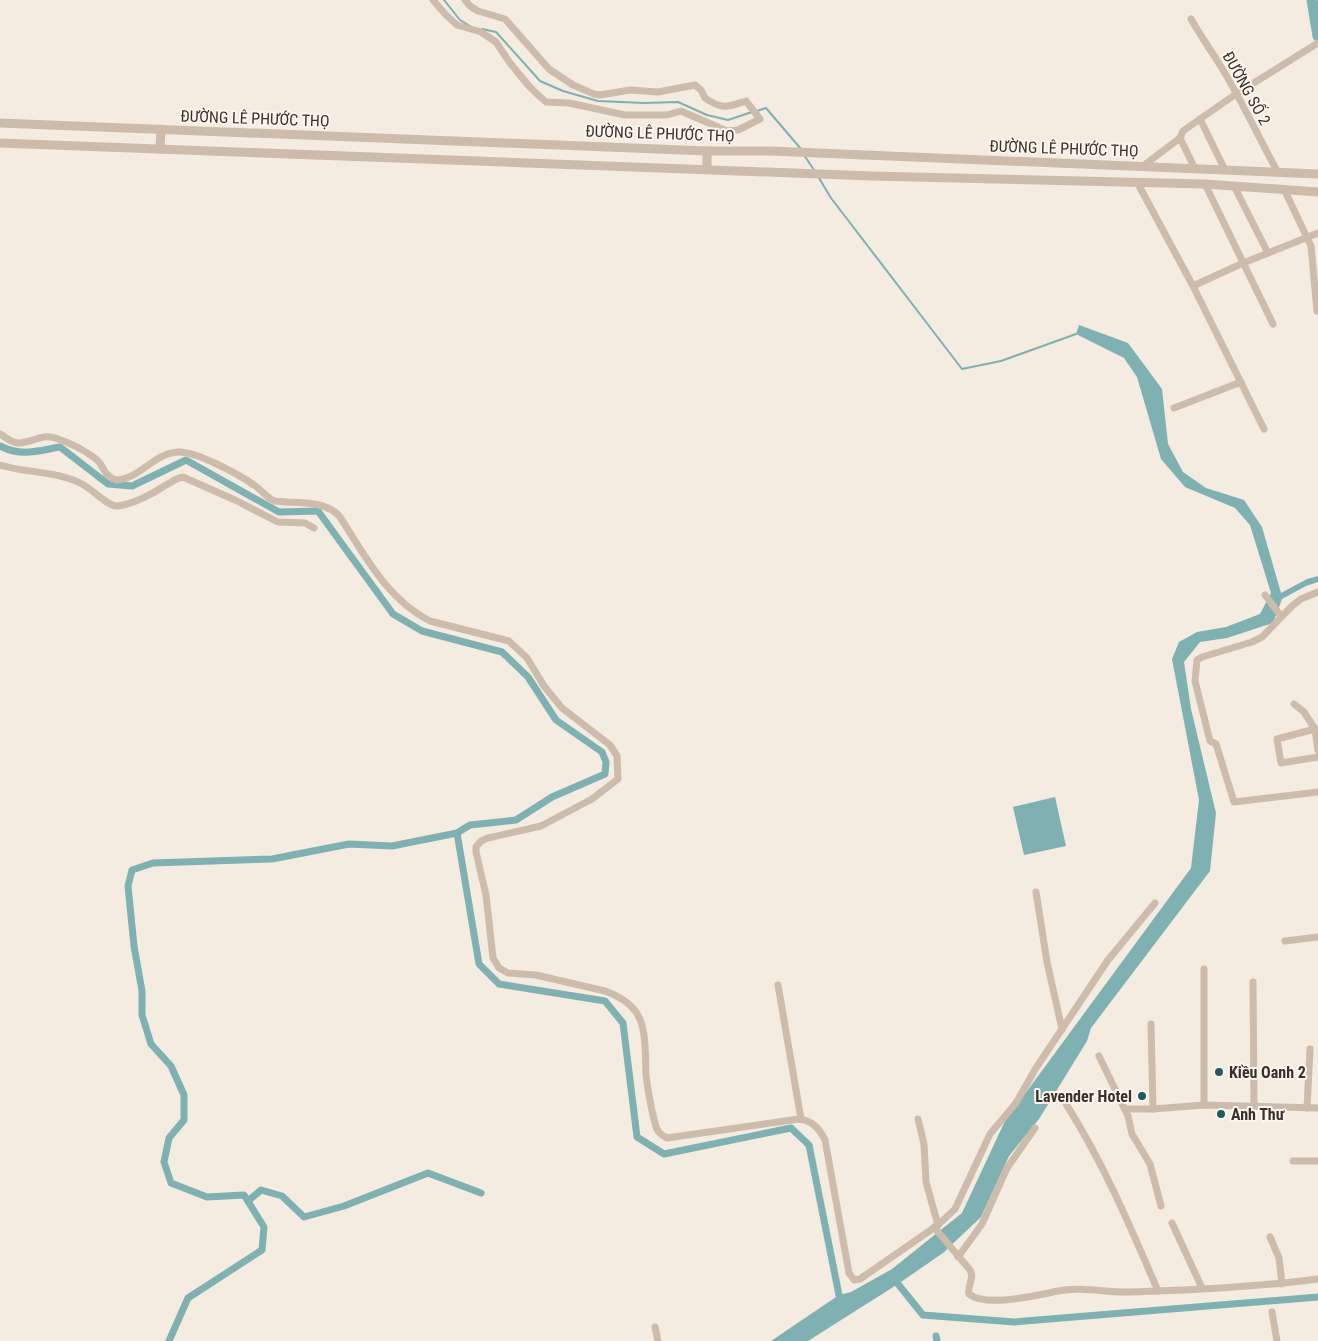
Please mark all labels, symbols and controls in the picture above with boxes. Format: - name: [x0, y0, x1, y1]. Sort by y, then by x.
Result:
- street label: ĐƯỜNG SỐ 2: [1219, 47, 1276, 128]
- street label: ĐƯỜNG LÊ PHƯỚC THỌ: [180, 106, 330, 131]
- street label: ĐƯỜNG LÊ PHƯỚC THỌ: [585, 121, 735, 146]
- street label: ĐƯỜNG LÊ PHƯỚC THỌ: [989, 136, 1139, 161]
- place label: Kiều Oanh 2: [1229, 1063, 1306, 1082]
- marker: Kiều Oanh 2: [1213, 1066, 1225, 1078]
- place label: Lavender Hotel: [1035, 1087, 1132, 1106]
- marker: Lavender Hotel: [1136, 1090, 1148, 1102]
- place label: Anh Thư: [1231, 1105, 1286, 1124]
- marker: Anh Thư: [1215, 1108, 1227, 1120]

